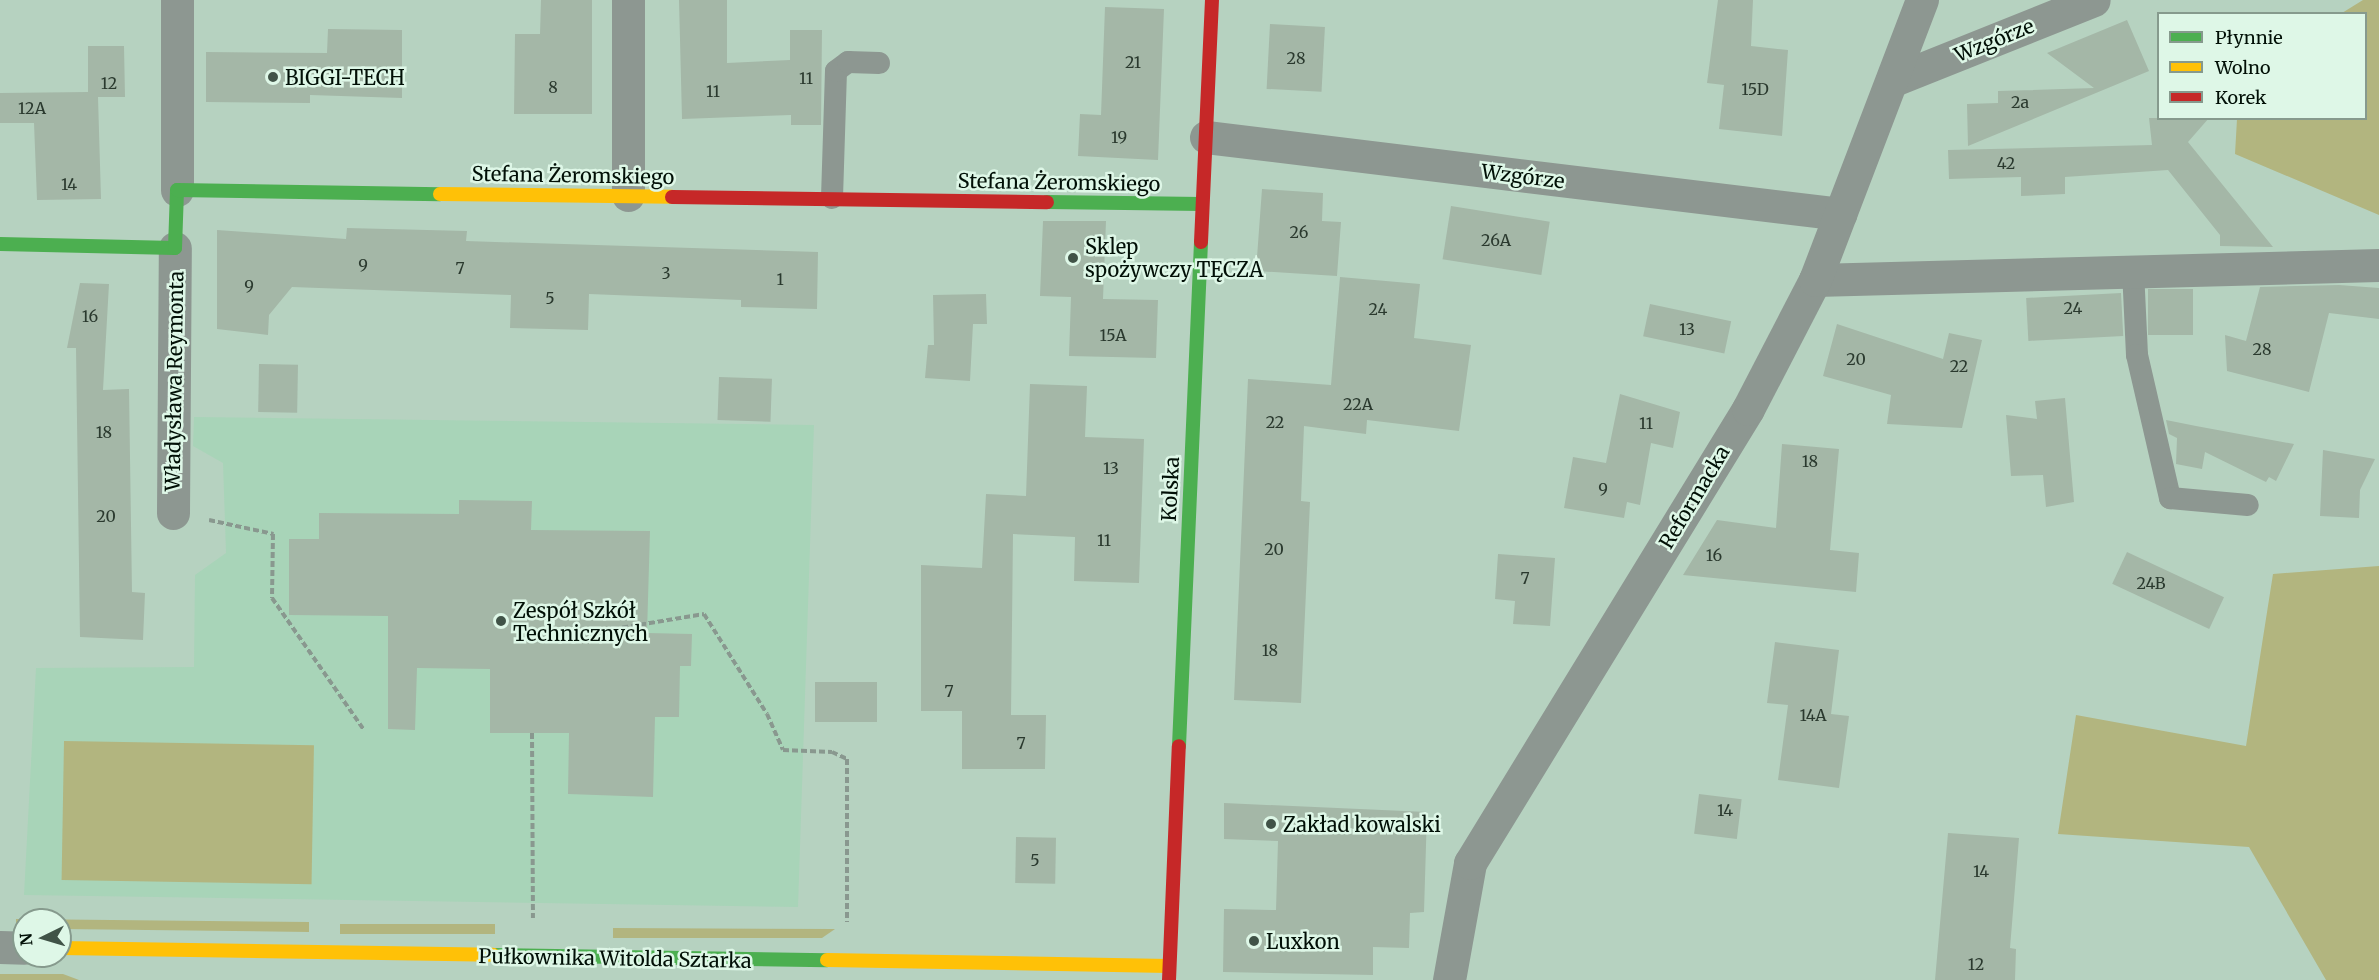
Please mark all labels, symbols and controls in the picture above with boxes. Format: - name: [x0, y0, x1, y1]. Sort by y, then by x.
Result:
- legend: [2157, 12, 2367, 120]
- street label: Wzgórze: [1951, 13, 2037, 67]
- text: Płynnie: [2215, 26, 2283, 49]
- house number: 28: [1287, 48, 1305, 68]
- house number: 21: [1125, 52, 1141, 72]
- text: Wolno: [2215, 56, 2271, 79]
- place label: BIGGI-TECH: [285, 65, 405, 89]
- house number: 11: [799, 68, 813, 88]
- marker: BIGGI-TECH: [266, 70, 280, 84]
- house number: 12: [101, 73, 117, 93]
- house number: 8: [548, 77, 558, 97]
- house number: 15D: [1741, 79, 1769, 99]
- house number: 11: [706, 81, 720, 101]
- text: Korek: [2215, 86, 2266, 109]
- house number: 2a: [2011, 92, 2029, 112]
- house number: 12A: [18, 98, 46, 118]
- house number: 19: [1111, 127, 1127, 147]
- house number: 42: [1997, 153, 2015, 173]
- street label: Wzgórze: [1480, 159, 1566, 193]
- street label: Stefana Żeromskiego: [471, 161, 675, 189]
- street label: Stefana Żeromskiego: [957, 168, 1161, 196]
- house number: 14: [61, 174, 77, 194]
- house number: 26: [1290, 222, 1308, 242]
- house number: 26A: [1481, 230, 1511, 250]
- place label: Sklep spożywczy TĘCZA: [1085, 234, 1263, 281]
- marker: Sklep spożywczy TĘCZA: [1066, 251, 1080, 265]
- house number: 9: [358, 255, 368, 275]
- house number: 7: [455, 258, 465, 278]
- house number: 3: [661, 263, 671, 283]
- house number: 1: [776, 269, 784, 289]
- street label: Władysława Reymonta: [160, 271, 188, 491]
- house number: 9: [244, 276, 254, 296]
- house number: 5: [545, 288, 555, 308]
- house number: 24: [2064, 298, 2082, 318]
- house number: 24: [1369, 299, 1387, 319]
- house number: 16: [82, 306, 98, 326]
- house number: 13: [1679, 319, 1695, 339]
- house number: 15A: [1100, 325, 1126, 345]
- house number: 28: [2253, 339, 2271, 359]
- house number: 20: [1846, 349, 1866, 369]
- house number: 22: [1950, 356, 1968, 376]
- house number: 22A: [1343, 394, 1373, 414]
- house number: 22: [1266, 412, 1284, 432]
- house number: 11: [1639, 413, 1653, 433]
- house number: 18: [96, 422, 112, 442]
- street label: Reformacka: [1654, 441, 1734, 553]
- house number: 18: [1802, 451, 1818, 471]
- street label: Kolska: [1156, 456, 1184, 522]
- house number: 13: [1103, 458, 1119, 478]
- house number: 9: [1598, 479, 1608, 499]
- house number: 20: [96, 506, 116, 526]
- house number: 11: [1097, 530, 1111, 550]
- house number: 20: [1264, 539, 1284, 559]
- house number: 16: [1706, 545, 1722, 565]
- house number: 7: [1520, 568, 1530, 588]
- house number: 24B: [2136, 573, 2166, 593]
- place label: Zespół Szkół Technicznych: [513, 598, 648, 645]
- marker: Zespół Szkół Technicznych: [494, 614, 508, 628]
- house number: 18: [1262, 640, 1278, 660]
- house number: 7: [944, 681, 954, 701]
- house number: 14A: [1799, 705, 1827, 725]
- house number: 7: [1016, 733, 1026, 753]
- house number: 14: [1717, 800, 1733, 820]
- place label: Zakład kowalski: [1283, 812, 1441, 836]
- marker: Zakład kowalski: [1264, 817, 1278, 831]
- house number: 5: [1030, 850, 1040, 870]
- house number: 14: [1973, 861, 1989, 881]
- north arrow: [12, 908, 72, 968]
- place label: Luxkon: [1266, 929, 1340, 953]
- text: N: [16, 932, 37, 947]
- marker: Luxkon: [1247, 934, 1261, 948]
- street label: Pułkownika Witolda Sztarka: [478, 944, 752, 972]
- house number: 12: [1968, 954, 1984, 974]

